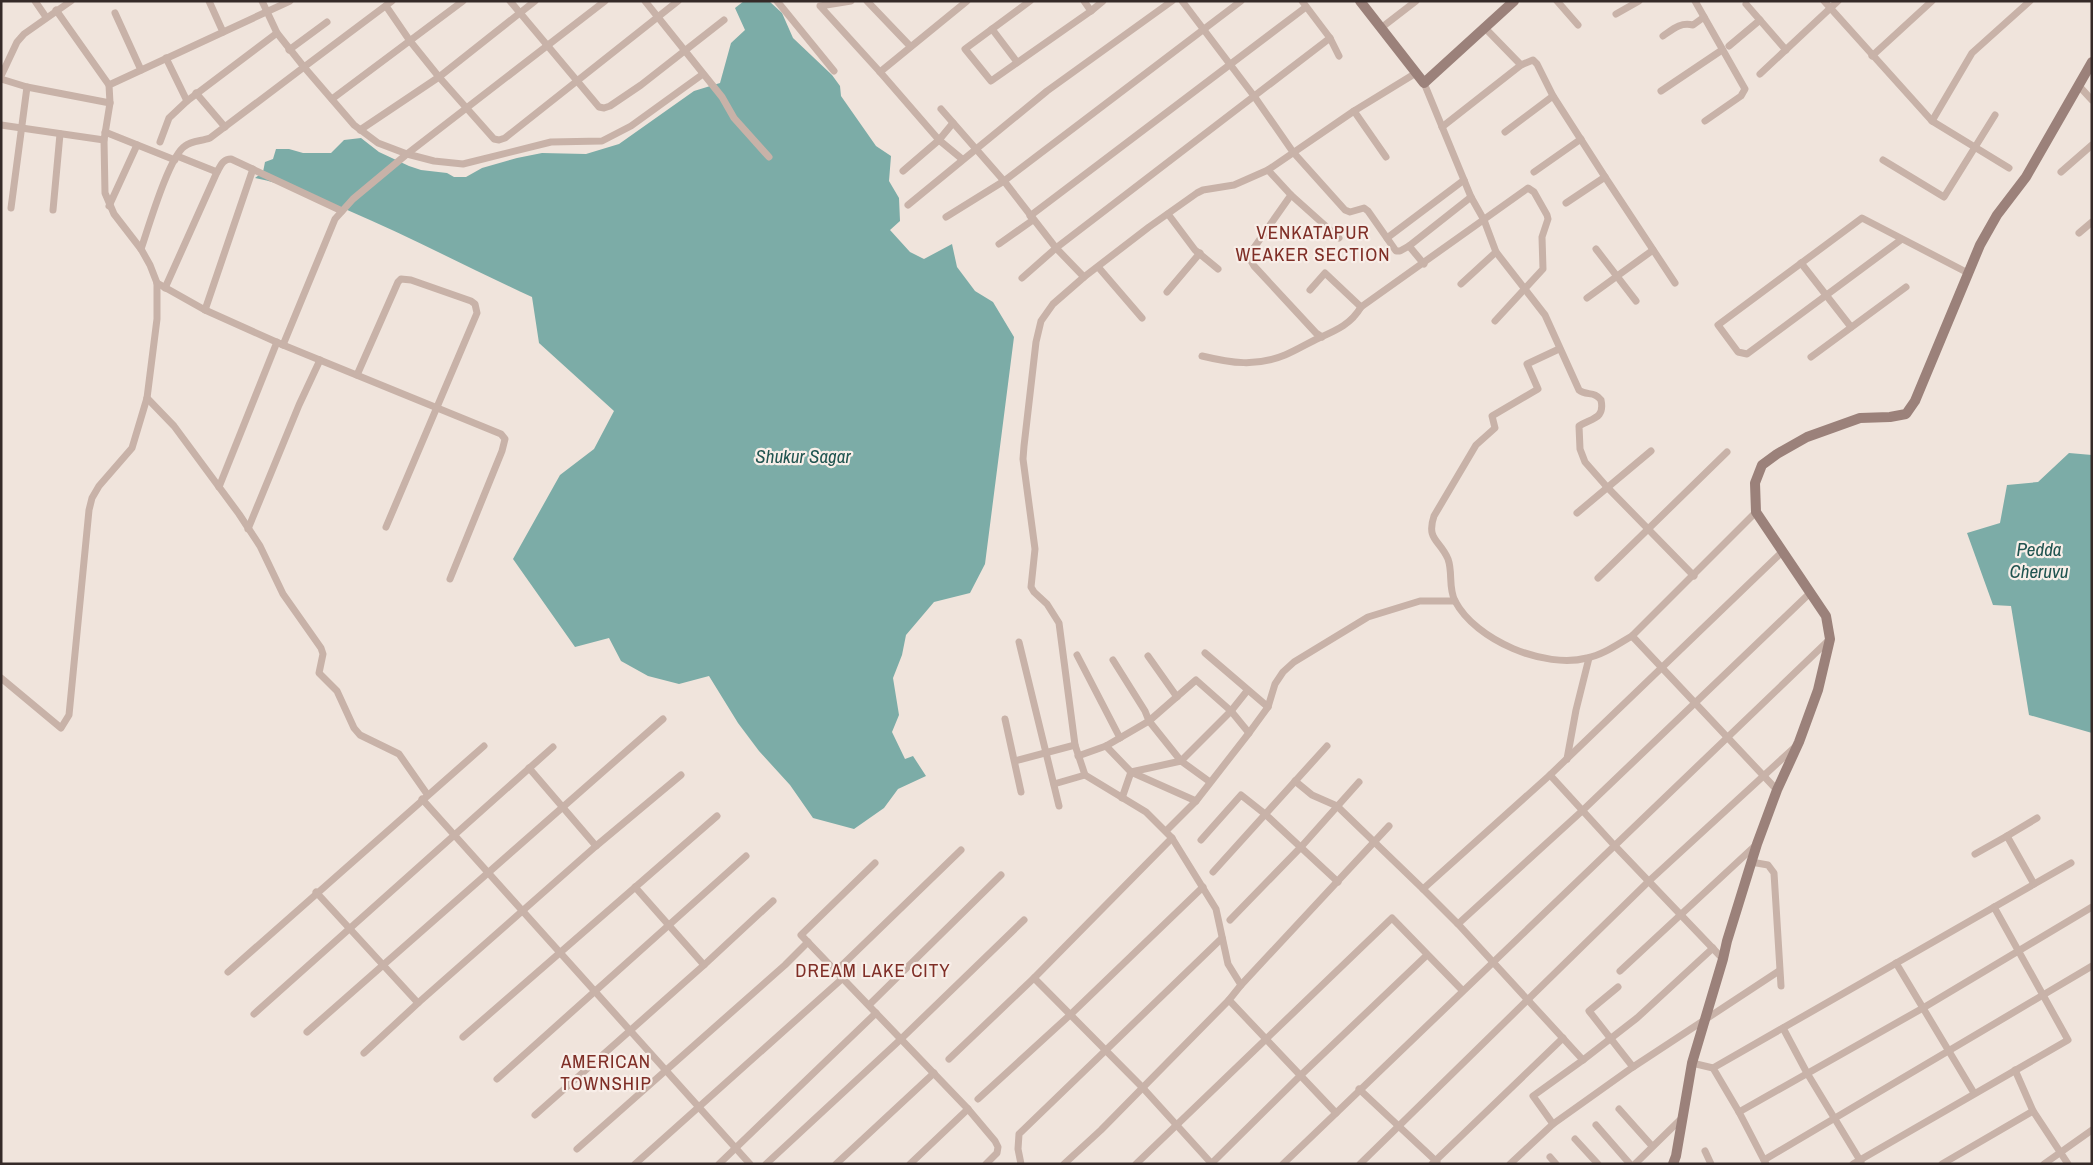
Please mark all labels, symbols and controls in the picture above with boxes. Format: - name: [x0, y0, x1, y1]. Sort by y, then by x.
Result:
- district label: VENKATAPUR WEAKER SECTION: [1235, 219, 1391, 267]
- water label: Shukur Sagar: [755, 443, 851, 469]
- water label: Pedda Cheruvu: [2010, 536, 2069, 584]
- district label: DREAM LAKE CITY: [795, 957, 951, 983]
- district label: AMERICAN TOWNSHIP: [560, 1048, 652, 1096]

